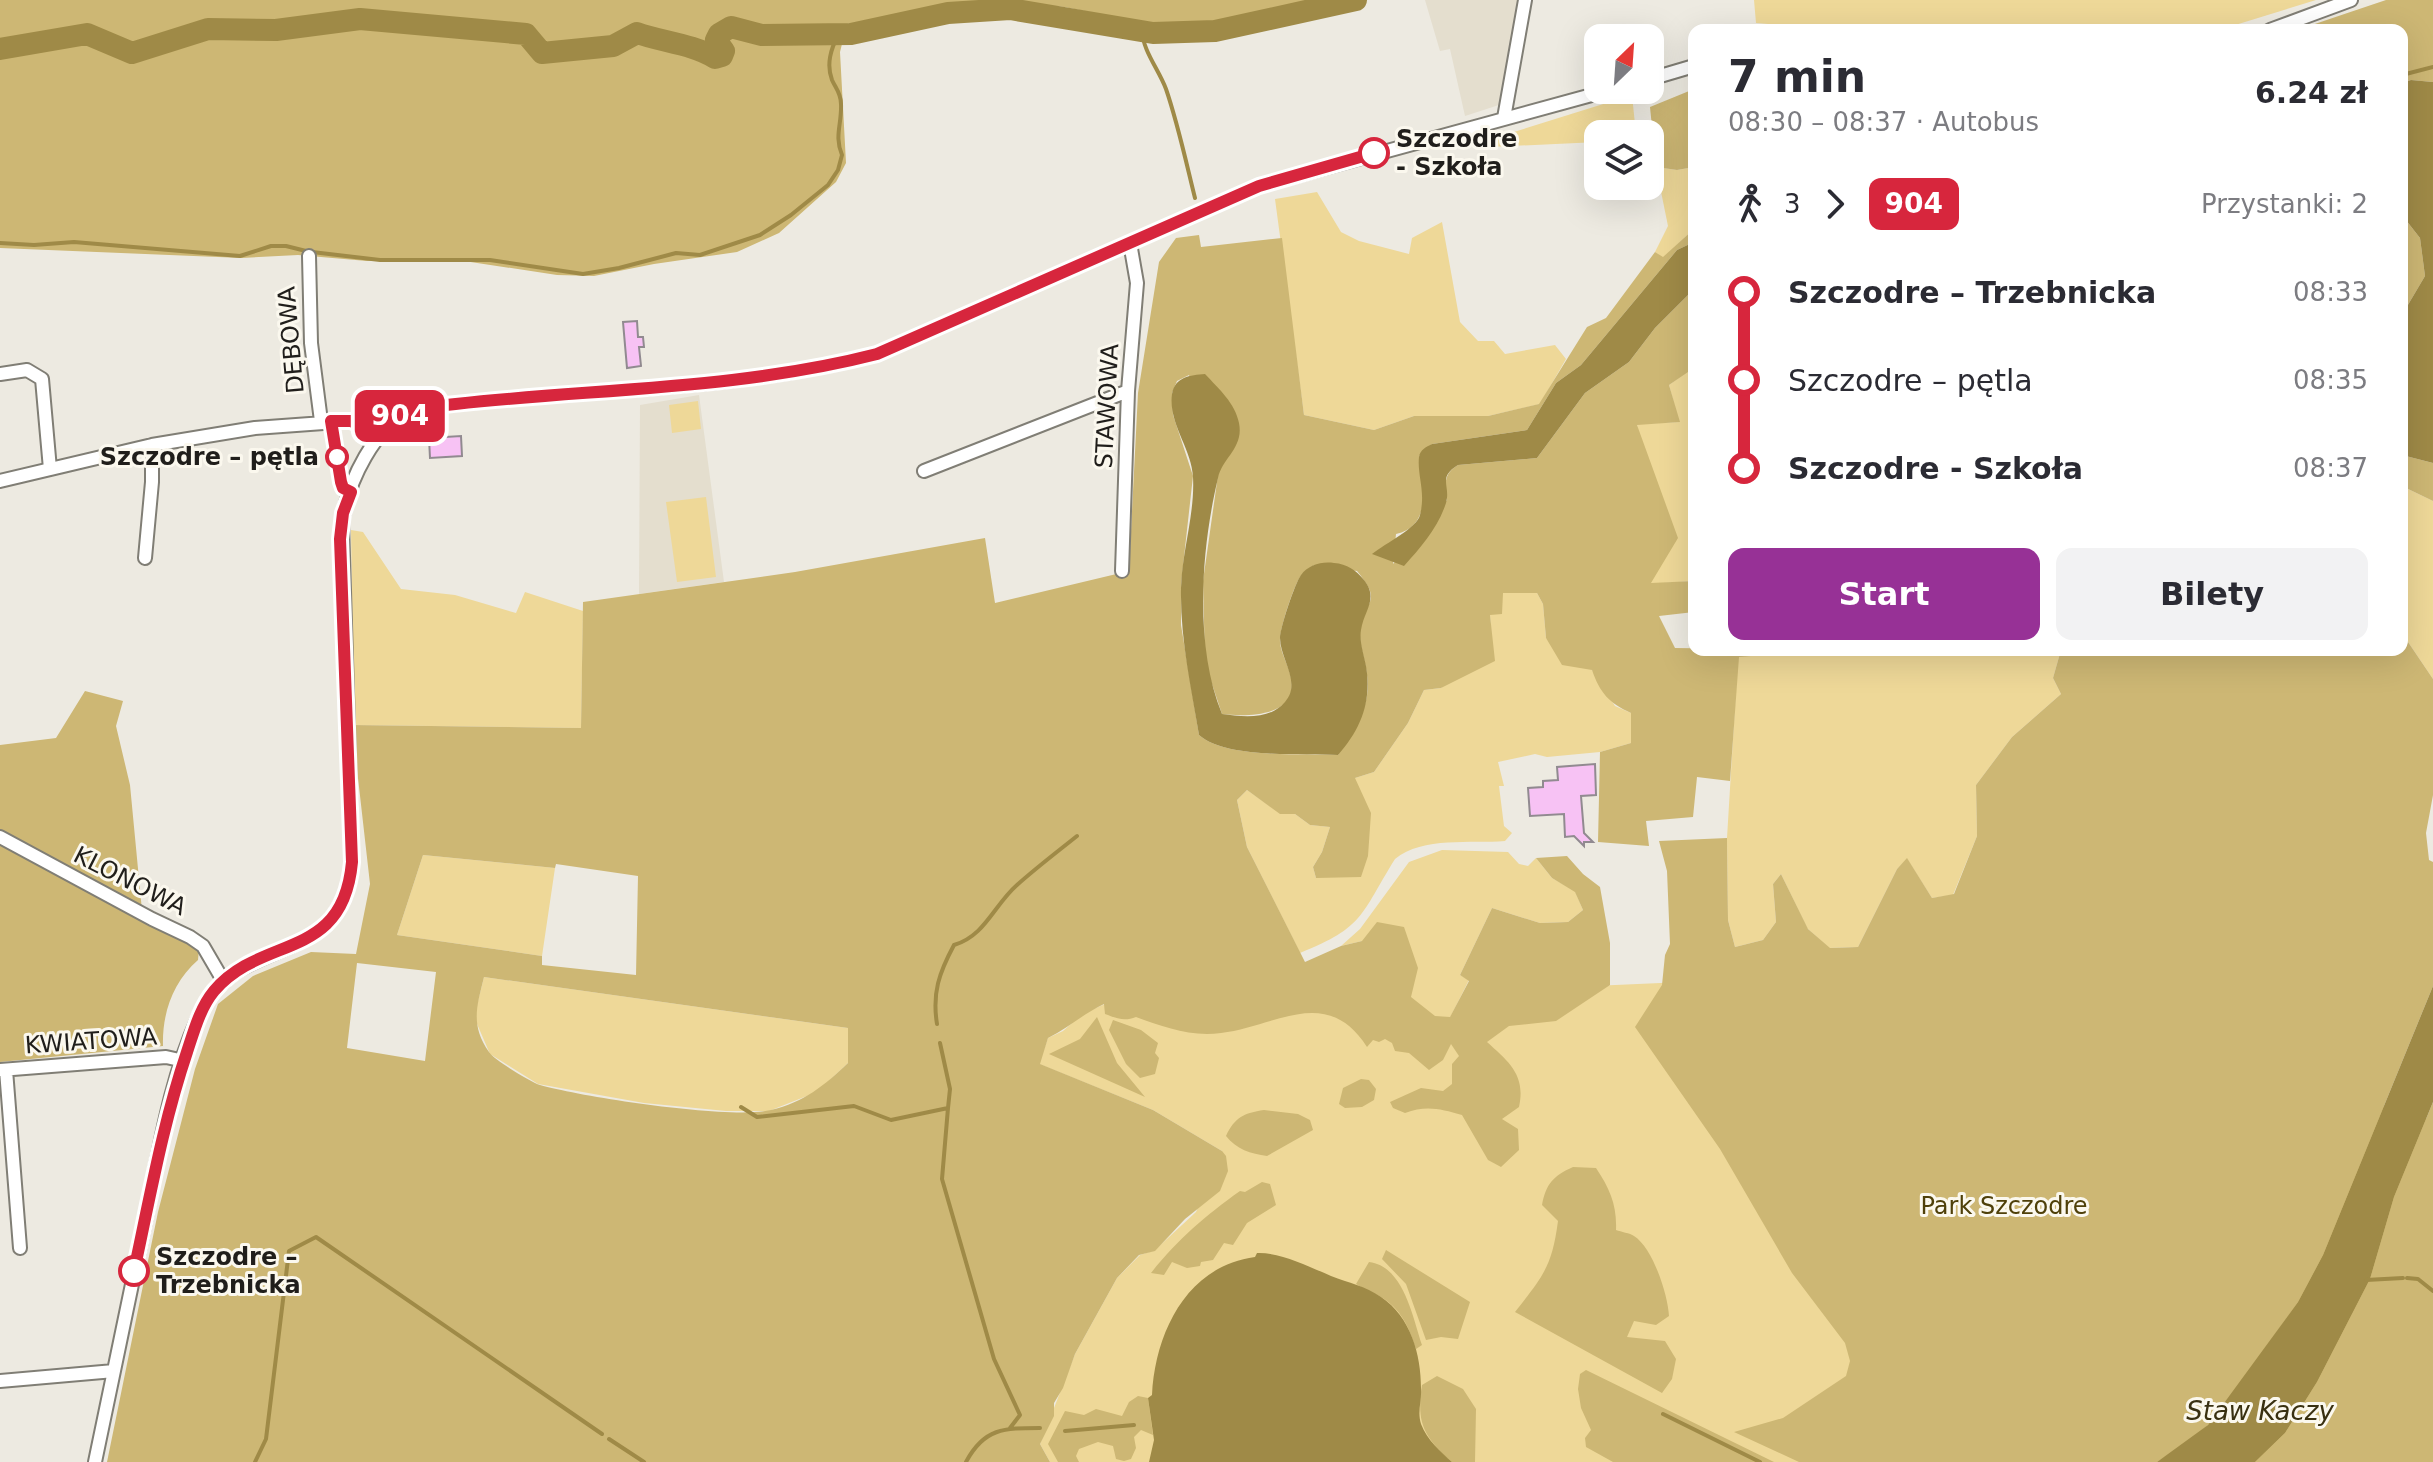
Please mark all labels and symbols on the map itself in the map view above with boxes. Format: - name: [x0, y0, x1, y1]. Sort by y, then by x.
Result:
- north arrow: [1584, 24, 1664, 104]
- place label: Szczodre - Szkoła: [1396, 125, 1517, 181]
- marker: Szczodre - Szkoła: [1359, 138, 1389, 168]
- street label: DĘBOWA: [272, 285, 310, 395]
- street label: STAWOWA: [1090, 342, 1124, 469]
- line badge: 904: [354, 390, 446, 442]
- place label: Szczodre – pętla: [100, 443, 319, 471]
- marker: Szczodre – pętla: [326, 446, 348, 468]
- street label: KLONOWA: [69, 841, 192, 922]
- street label: KWIATOWA: [24, 1022, 159, 1060]
- park label: Park Szczodre: [1920, 1192, 2088, 1220]
- place label: Szczodre – Trzebnicka: [156, 1243, 301, 1299]
- marker: Szczodre – Trzebnicka: [119, 1256, 149, 1286]
- water label: Staw Kaczy: [2186, 1396, 2334, 1426]

